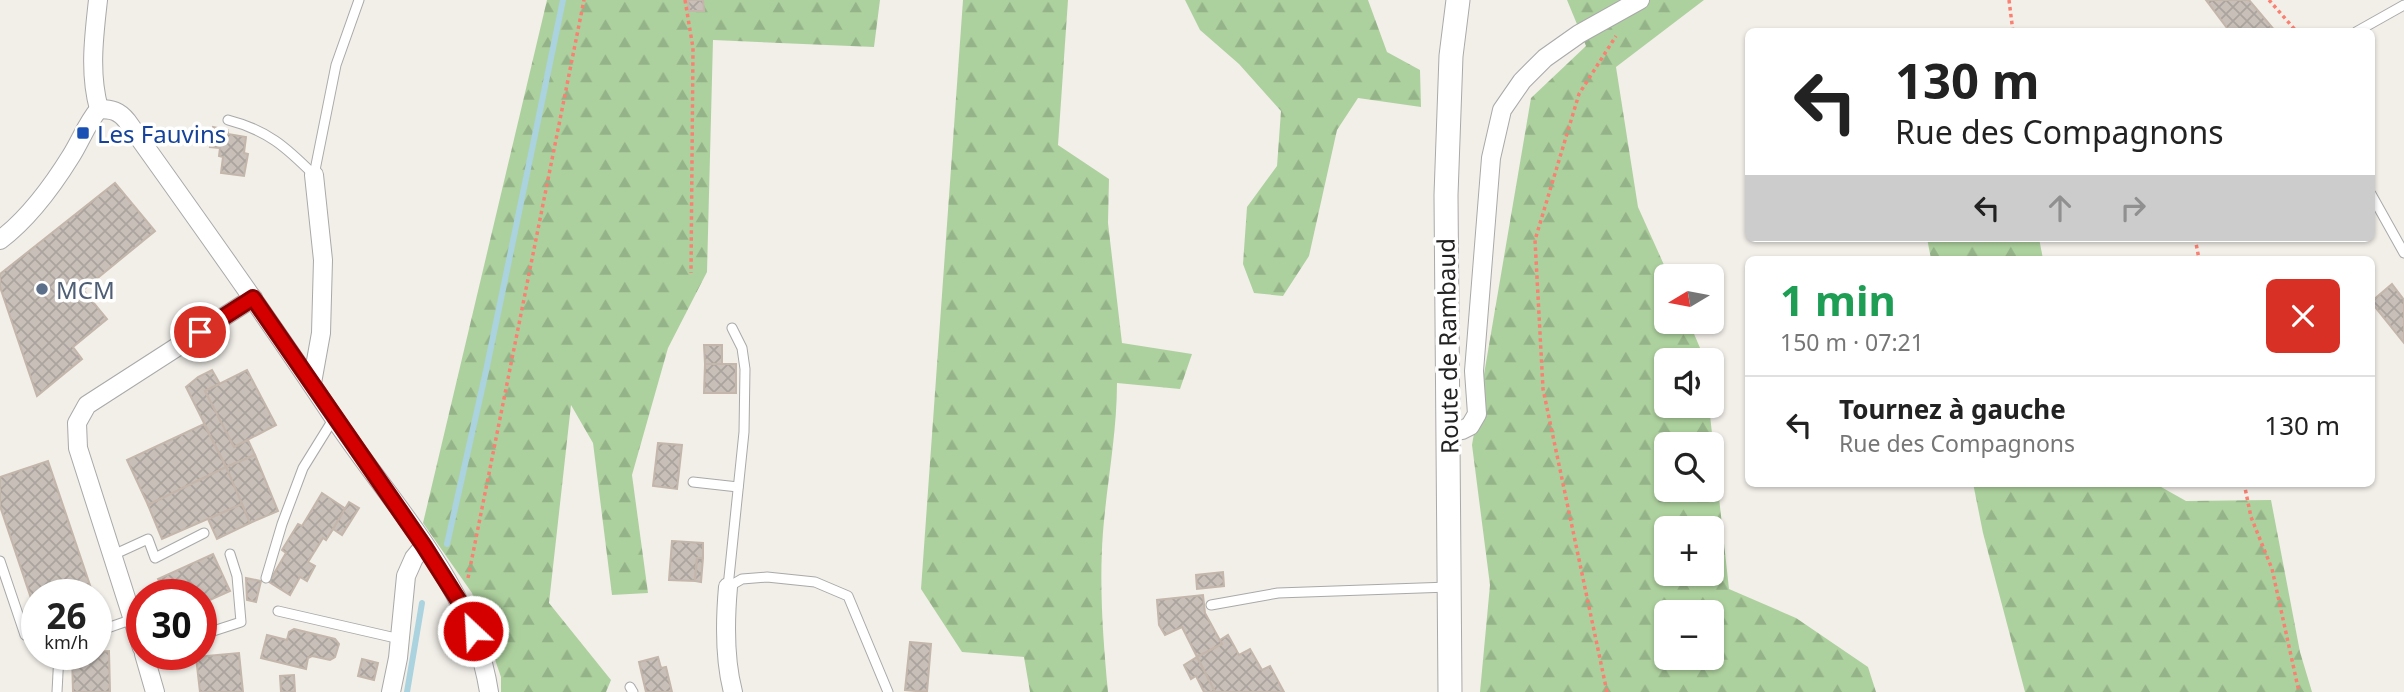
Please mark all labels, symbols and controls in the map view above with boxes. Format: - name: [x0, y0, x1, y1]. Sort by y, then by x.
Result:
- text: 130 m: [1895, 47, 2040, 113]
- icon: left: [1780, 56, 1871, 147]
- text: Rue des Compagnons: [1895, 110, 2223, 153]
- place label: Les Fauvins: [97, 117, 226, 150]
- marker: Les Fauvins: [75, 125, 91, 141]
- icon: left: [1968, 189, 2006, 227]
- icon: ahead: [2041, 189, 2079, 227]
- icon: right: [2114, 189, 2152, 227]
- street label: Route de Rambaud: [1429, 238, 1465, 454]
- north arrow: [1654, 264, 1724, 334]
- map controls: [1654, 264, 1724, 670]
- text: 1 min: [1780, 271, 1896, 328]
- place label: MCM: [56, 273, 115, 306]
- button: close: [2266, 279, 2340, 353]
- marker: MCM: [34, 281, 50, 297]
- pin: [170, 302, 230, 362]
- icon: arrive: [181, 313, 219, 351]
- text: 150 m · 07:21: [1780, 326, 1924, 358]
- button: sound: [1654, 348, 1724, 418]
- text: Tournez à gauche: [1839, 391, 2066, 427]
- icon: left: [1780, 406, 1818, 444]
- text: 130 m: [2264, 407, 2340, 443]
- text: Rue des Compagnons: [1839, 427, 2075, 459]
- button: search: [1654, 432, 1724, 502]
- button: +: [1654, 516, 1724, 586]
- speed limit sign: 30: [126, 579, 217, 670]
- text: 26: [46, 592, 87, 639]
- position arrow: [436, 594, 510, 668]
- button: −: [1654, 600, 1724, 670]
- text: km/h: [44, 630, 89, 654]

